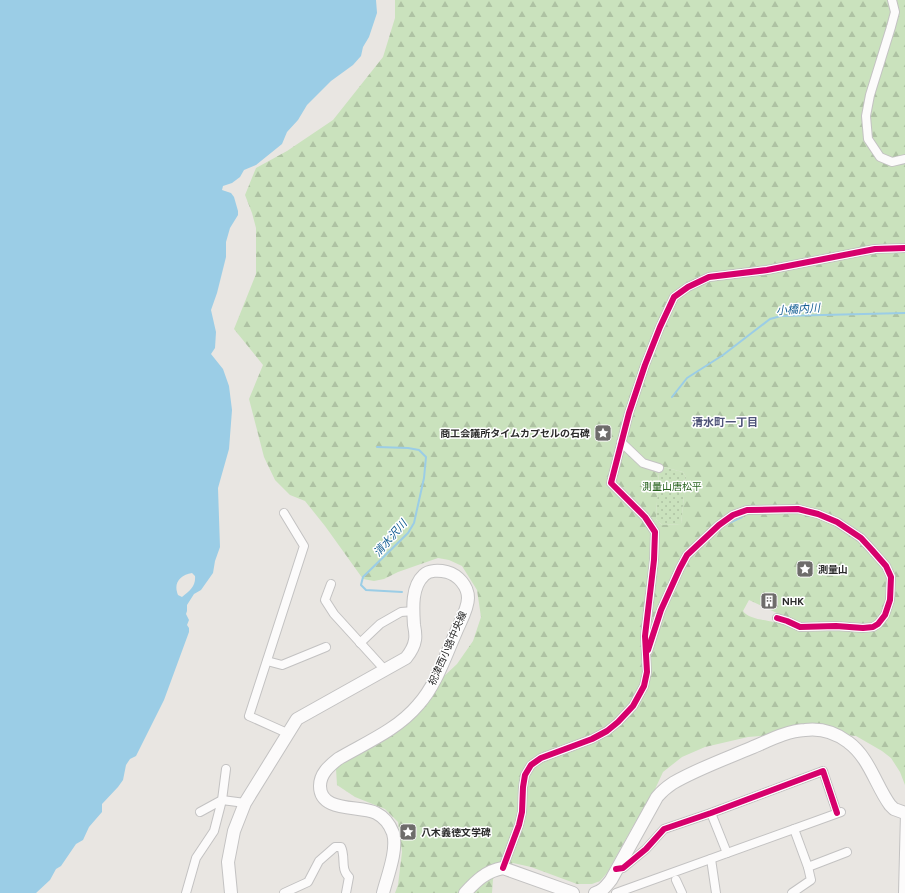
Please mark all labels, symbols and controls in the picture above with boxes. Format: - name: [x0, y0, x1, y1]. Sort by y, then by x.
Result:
- water label: 小橋内川: [776, 301, 821, 318]
- district label: 清水町一丁目: [692, 416, 758, 429]
- place icon: 商工会議所タイムカプセルの石碑: [593, 423, 613, 443]
- place label: 商工会議所タイムカプセルの石碑: [440, 427, 590, 440]
- park label: 測量山唐松平: [642, 480, 702, 493]
- water label: 清水沢川: [371, 517, 410, 559]
- place icon: 測量山: [795, 559, 815, 579]
- place label: 測量山: [818, 563, 848, 576]
- building icon: NHK: [759, 591, 779, 611]
- place label: NHK: [782, 595, 804, 608]
- street label: 祝津西小路中央線: [425, 609, 470, 687]
- place icon: 八木義徳文学碑: [398, 822, 418, 842]
- place label: 八木義徳文学碑: [421, 826, 491, 839]

